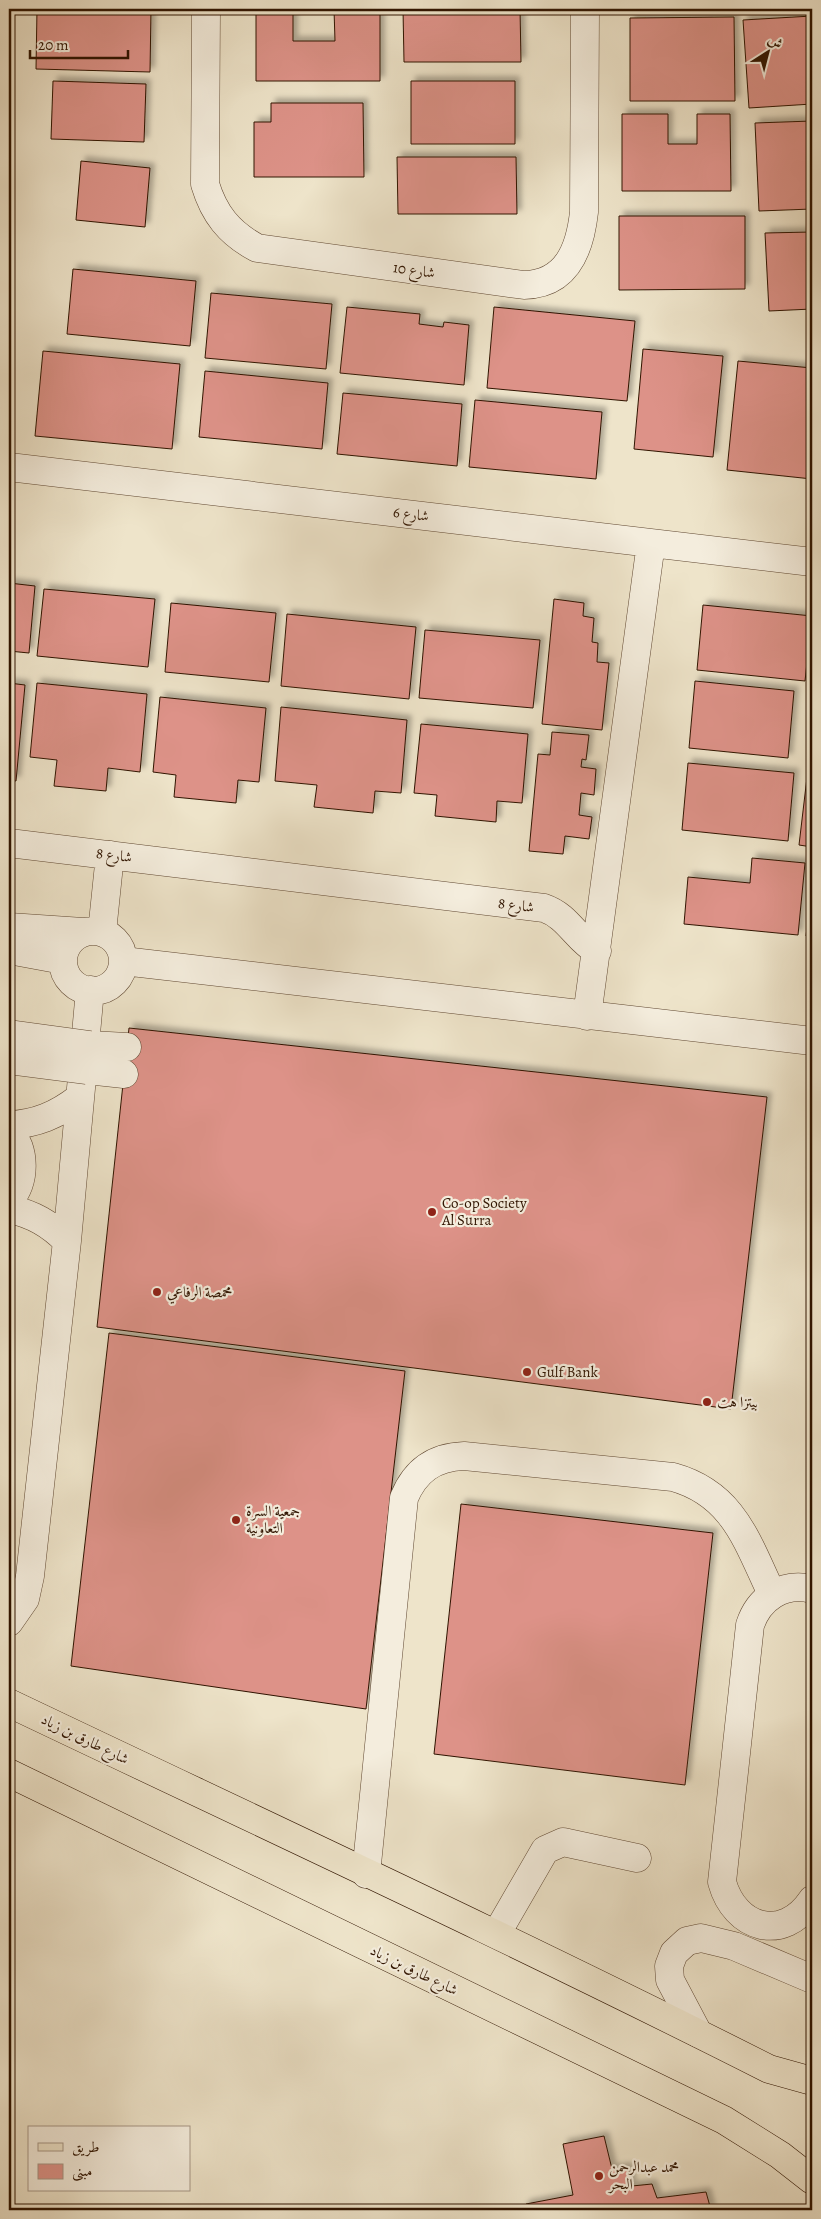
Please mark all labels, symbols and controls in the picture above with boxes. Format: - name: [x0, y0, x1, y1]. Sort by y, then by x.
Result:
- scale bar: [30, 28, 128, 60]
- north arrow: [744, 28, 794, 78]
- text: ش: [764, 30, 787, 54]
- text: 20 m: [38, 35, 69, 55]
- street label: شارع 10: [391, 257, 436, 286]
- street label: شارع 6: [392, 502, 430, 529]
- street label: شارع 8: [94, 843, 133, 870]
- street label: شارع 8: [496, 893, 535, 920]
- place label: Co-op Society Al Surra: [441, 1193, 527, 1230]
- marker: Co-op Society Al Surra: [426, 1206, 438, 1218]
- place label: محمصة الرفاعي: [167, 1282, 233, 1304]
- marker: محمصة الرفاعي: [151, 1286, 163, 1298]
- place label: Gulf Bank: [537, 1362, 599, 1382]
- marker: Gulf Bank: [521, 1366, 533, 1378]
- place label: بيتزا هت: [717, 1392, 758, 1412]
- marker: بيتزا هت: [701, 1396, 713, 1408]
- place label: جمعية السرة التعاونية: [246, 1501, 300, 1538]
- marker: جمعية السرة التعاونية: [230, 1514, 242, 1526]
- street label: شارع طارق بن زياد: [36, 1709, 132, 1772]
- street label: شارع طارق بن زياد: [365, 1940, 461, 2003]
- legend: [28, 2126, 190, 2192]
- text: طريق: [72, 2137, 99, 2157]
- place label: محمد عبدالرحمن البحر: [607, 2157, 679, 2194]
- text: مبنى: [72, 2161, 92, 2182]
- marker: محمد عبدالرحمن البحر: [593, 2170, 605, 2182]

